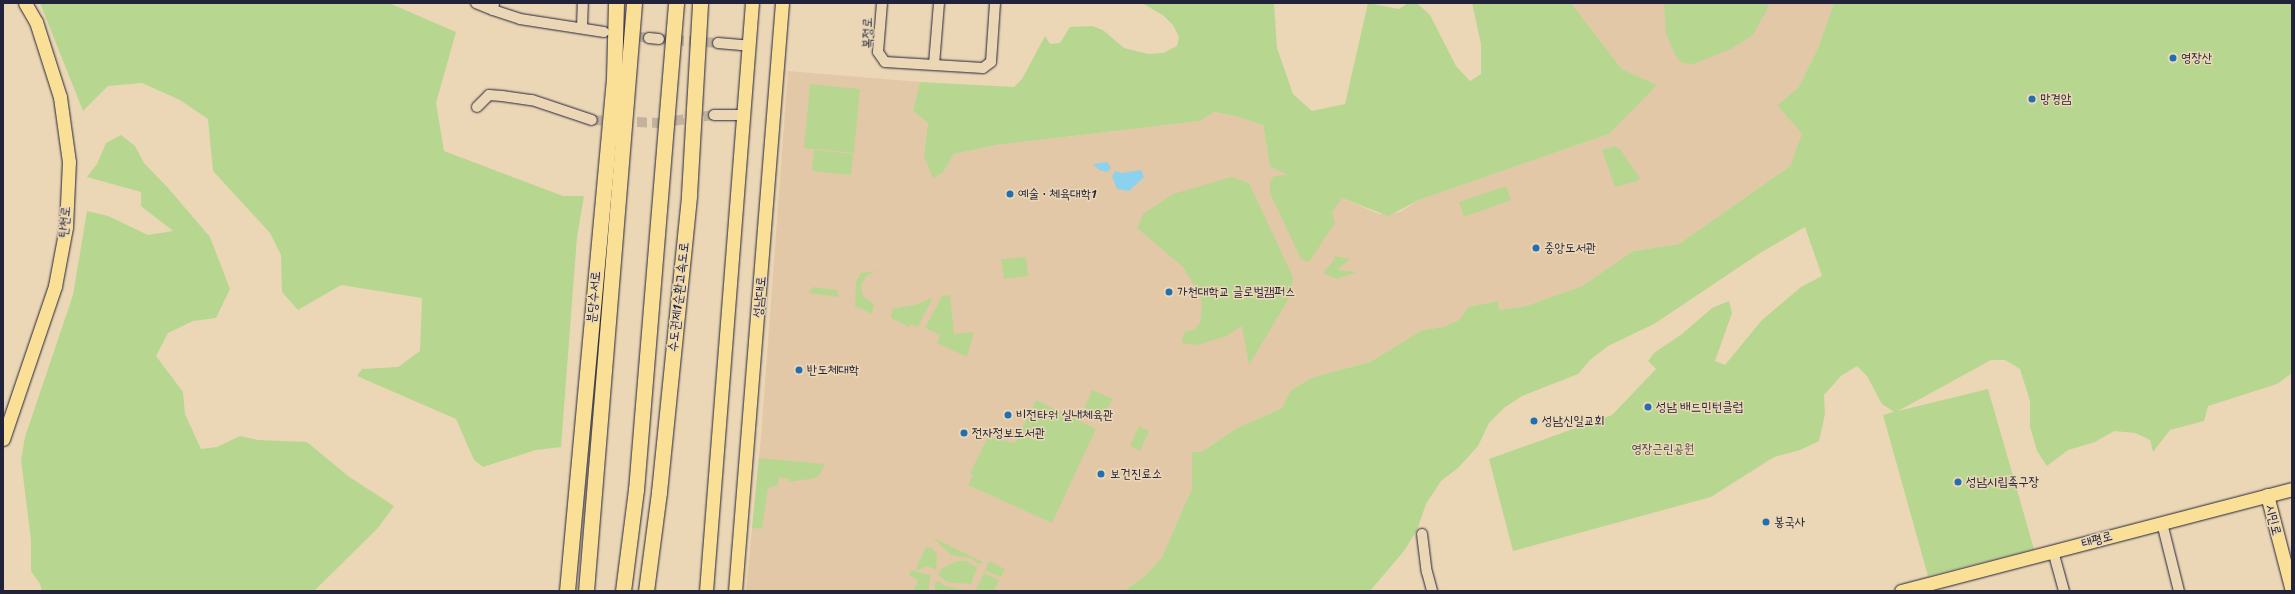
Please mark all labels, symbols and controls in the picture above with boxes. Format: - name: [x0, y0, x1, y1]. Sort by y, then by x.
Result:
- street label: 복정로: [860, 17, 876, 49]
- place label: 영장산: [2181, 50, 2212, 66]
- marker: 영장산: [2168, 53, 2178, 63]
- place label: 망경암: [2040, 91, 2071, 107]
- marker: 망경암: [2027, 94, 2037, 104]
- place label: 예술ㆍ체육대학1: [1018, 186, 1097, 202]
- marker: 예술ㆍ체육대학1: [1005, 189, 1015, 199]
- street label: 탄천로: [56, 206, 74, 238]
- place label: 중앙도서관: [1544, 240, 1596, 256]
- street label: 수도권제1순환고속도로: [665, 241, 693, 353]
- marker: 중앙도서관: [1531, 243, 1541, 253]
- street label: 분당수서로: [584, 270, 604, 324]
- street label: 성남대로: [750, 275, 770, 319]
- place label: 가천대학교 글로벌캠퍼스: [1177, 284, 1295, 300]
- marker: 가천대학교 글로벌캠퍼스: [1164, 287, 1174, 297]
- place label: 반도체대학: [807, 362, 859, 378]
- marker: 반도체대학: [794, 365, 804, 375]
- place label: 성남 배드민턴클럽: [1656, 399, 1743, 415]
- marker: 성남 배드민턴클럽: [1643, 402, 1653, 412]
- place label: 비전타워 실내체육관: [1016, 407, 1114, 423]
- marker: 비전타워 실내체육관: [1003, 410, 1013, 420]
- place label: 성남신일교회: [1542, 413, 1605, 429]
- marker: 성남신일교회: [1529, 416, 1539, 426]
- place label: 전자정보도서관: [972, 425, 1045, 441]
- marker: 전자정보도서관: [959, 428, 969, 438]
- park label: 영장근린공원: [1632, 441, 1694, 457]
- place label: 보건진료소: [1110, 466, 1162, 482]
- marker: 보건진료소: [1095, 468, 1107, 480]
- place label: 성남시립족구장: [1966, 474, 2039, 490]
- marker: 성남시립족구장: [1953, 477, 1963, 487]
- street label: 시민로: [2262, 503, 2284, 537]
- place label: 봉국사: [1774, 514, 1805, 530]
- marker: 봉국사: [1761, 517, 1771, 527]
- street label: 태평로: [2080, 528, 2114, 552]

